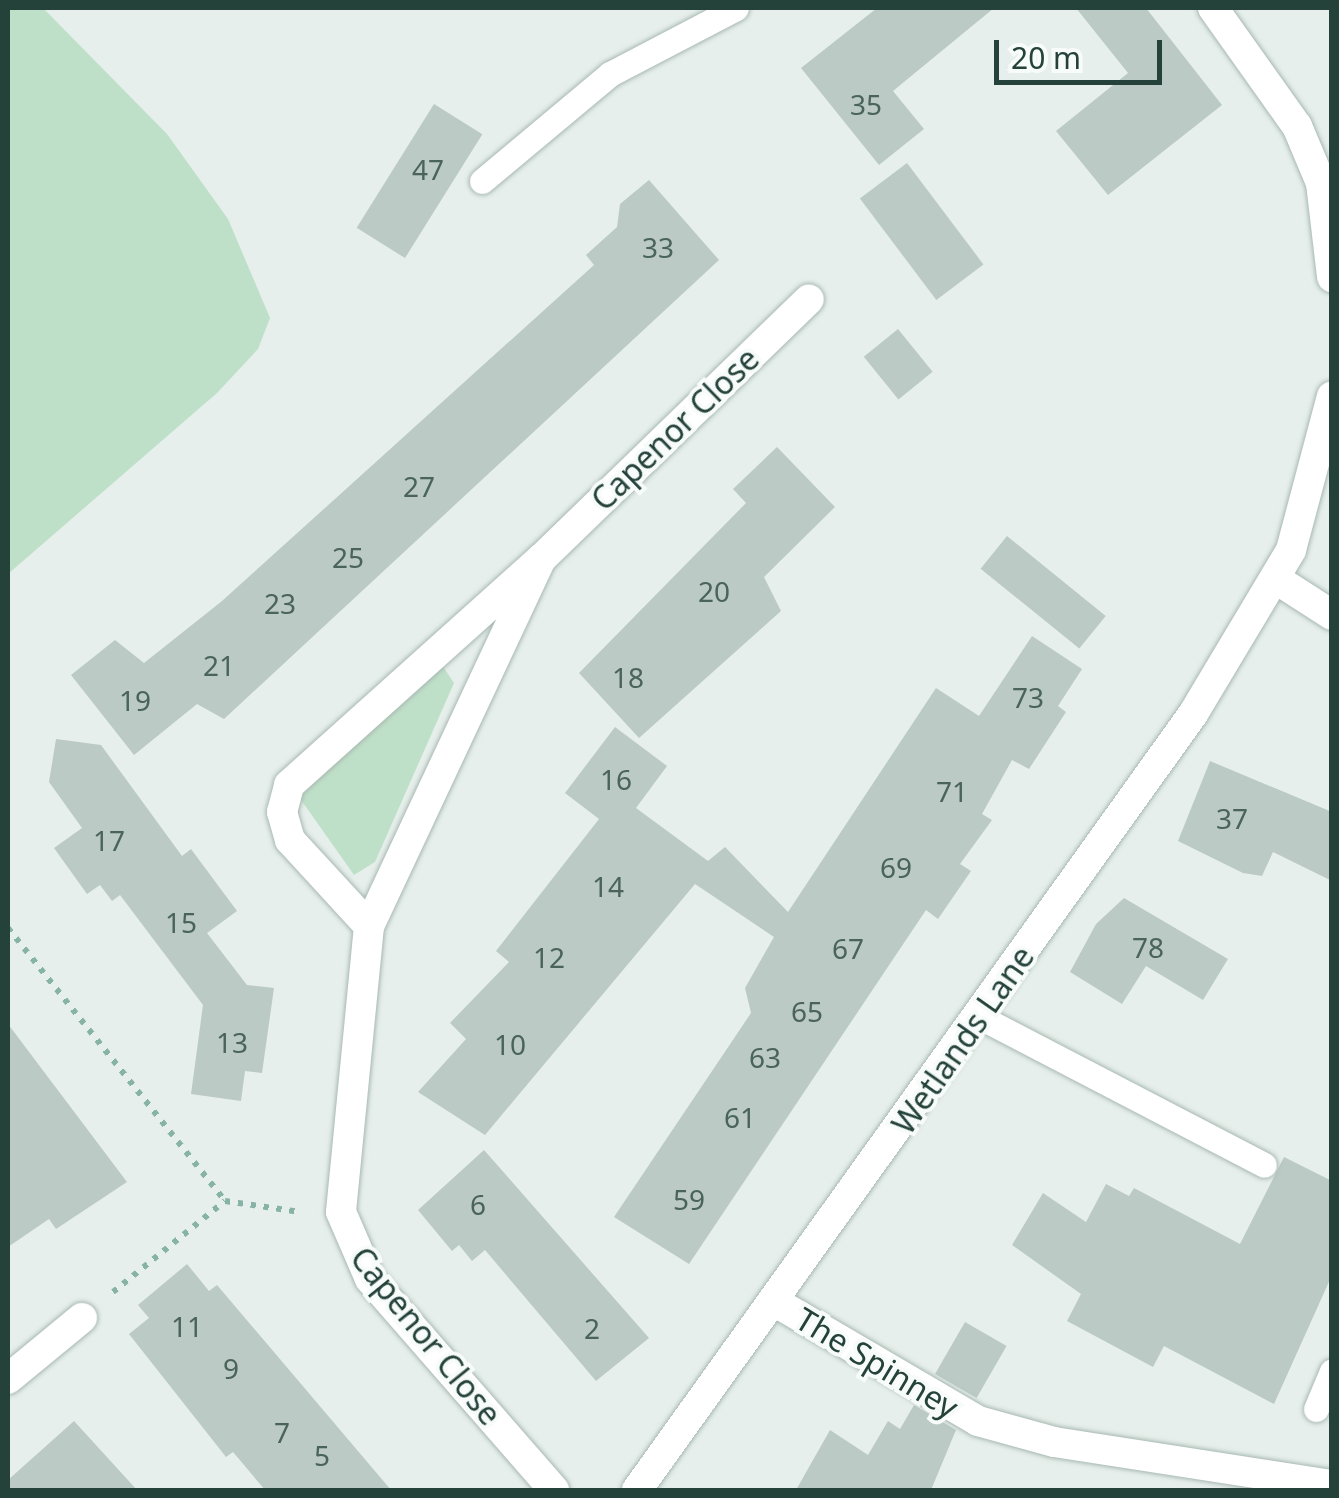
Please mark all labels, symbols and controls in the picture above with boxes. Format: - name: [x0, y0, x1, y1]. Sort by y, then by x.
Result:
- scale bar: [999, 20, 1166, 82]
- text: 20 m: [1011, 37, 1081, 78]
- house number: 35: [850, 87, 882, 121]
- house number: 47: [412, 152, 444, 186]
- house number: 33: [642, 230, 674, 264]
- street label: Capenor Close: [583, 340, 767, 518]
- house number: 27: [403, 469, 435, 503]
- house number: 25: [332, 540, 364, 574]
- house number: 20: [698, 574, 730, 608]
- house number: 23: [264, 586, 296, 620]
- house number: 21: [203, 648, 235, 682]
- house number: 18: [612, 660, 644, 694]
- house number: 73: [1012, 680, 1044, 714]
- house number: 19: [119, 683, 151, 717]
- house number: 16: [600, 762, 632, 796]
- house number: 71: [936, 774, 968, 808]
- house number: 37: [1216, 801, 1248, 835]
- house number: 17: [93, 823, 125, 857]
- house number: 69: [880, 850, 912, 884]
- house number: 14: [592, 869, 624, 903]
- house number: 15: [165, 905, 197, 939]
- house number: 78: [1132, 930, 1164, 964]
- house number: 67: [832, 931, 864, 965]
- street label: Wetlands Lane: [884, 939, 1042, 1141]
- house number: 12: [533, 940, 565, 974]
- house number: 65: [791, 994, 823, 1028]
- house number: 13: [216, 1025, 248, 1059]
- house number: 10: [494, 1027, 526, 1061]
- house number: 63: [749, 1040, 781, 1074]
- house number: 61: [724, 1100, 756, 1134]
- house number: 59: [673, 1182, 705, 1216]
- house number: 6: [470, 1187, 486, 1221]
- street label: Capenor Close: [343, 1239, 509, 1433]
- street label: The Spinney: [789, 1299, 965, 1427]
- house number: 11: [171, 1309, 203, 1343]
- house number: 2: [584, 1311, 600, 1345]
- house number: 9: [223, 1351, 239, 1385]
- house number: 7: [274, 1415, 290, 1449]
- house number: 5: [314, 1438, 330, 1472]

